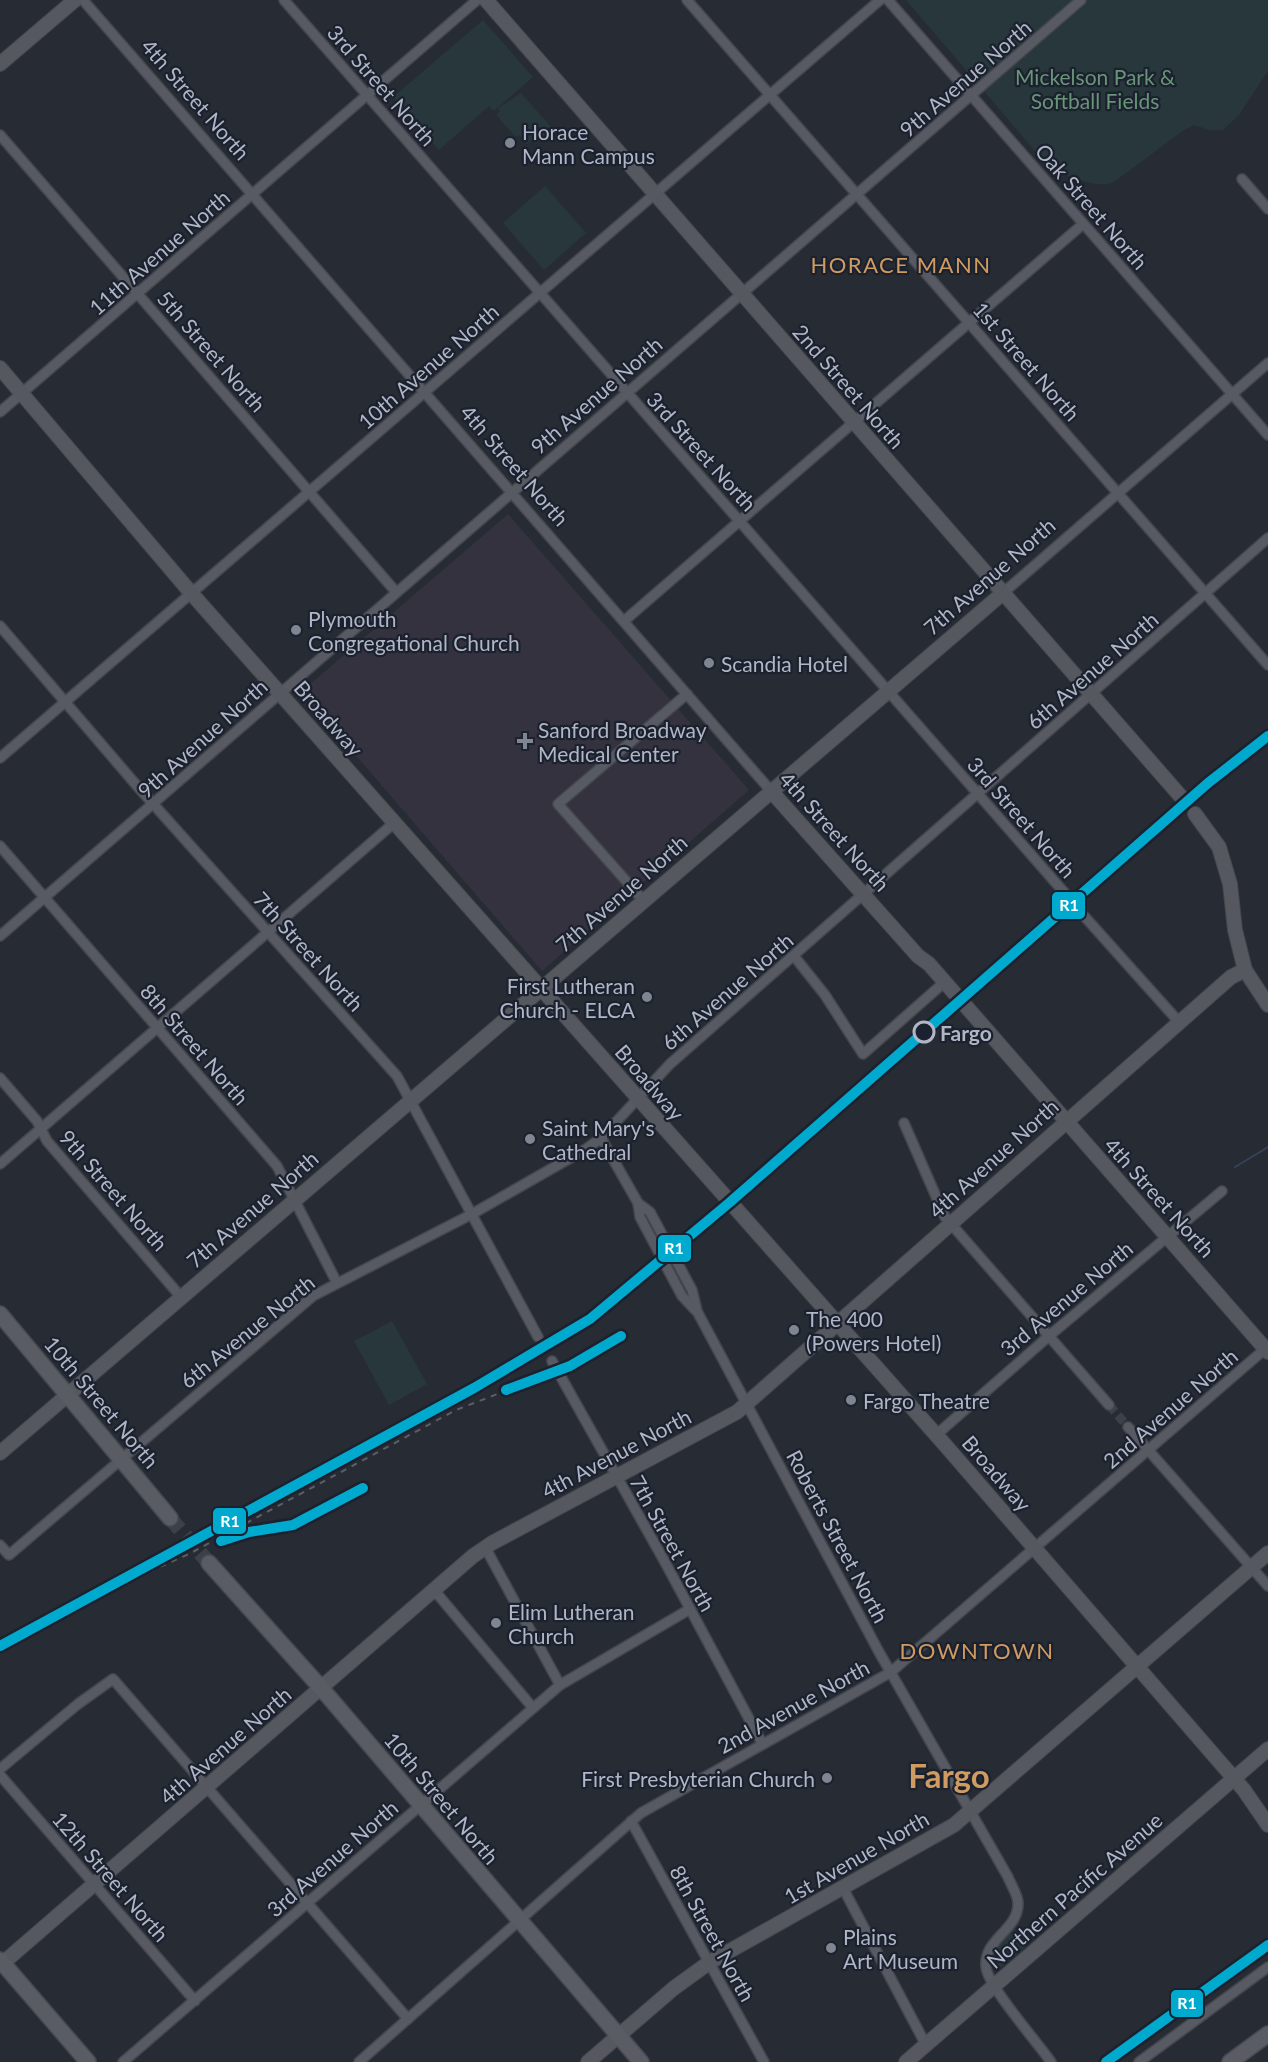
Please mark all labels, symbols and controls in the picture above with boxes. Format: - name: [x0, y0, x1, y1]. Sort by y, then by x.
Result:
- street label: 9th Avenue North: [894, 14, 1036, 142]
- street label: 3rd Street North: [323, 20, 441, 150]
- street label: 4th Street North: [137, 33, 255, 165]
- park label: Mickelson Park & Softball Fields: [1015, 64, 1175, 113]
- place label: Horace Mann Campus: [522, 119, 655, 168]
- marker: Horace Mann Campus: [503, 136, 517, 150]
- street label: Oak Street North: [1031, 138, 1153, 274]
- street label: 11th Avenue North: [84, 184, 234, 320]
- district label: HORACE MANN: [810, 251, 992, 278]
- street label: 5th Street North: [153, 285, 271, 417]
- street label: 1st Street North: [969, 296, 1085, 426]
- street label: 10th Avenue North: [353, 298, 503, 434]
- street label: 2nd Street North: [788, 319, 910, 453]
- street label: 9th Avenue North: [525, 331, 667, 459]
- street label: 3rd Street North: [642, 386, 762, 516]
- street label: 4th Street North: [456, 399, 574, 531]
- street label: 7th Avenue North: [918, 512, 1060, 640]
- place label: Plymouth Congregational Church: [308, 606, 520, 655]
- street label: 6th Avenue North: [1021, 606, 1163, 734]
- marker: Plymouth Congregational Church: [289, 623, 303, 637]
- place label: Scandia Hotel: [721, 651, 848, 676]
- marker: Scandia Hotel: [702, 656, 716, 670]
- street label: 9th Avenue North: [132, 673, 272, 803]
- street label: Broadway: [289, 675, 369, 761]
- place label: Sanford Broadway Medical Center: [538, 717, 707, 766]
- marker: Sanford Broadway Medical Center: [516, 732, 534, 750]
- street label: 3rd Street North: [963, 752, 1081, 882]
- street label: 4th Street North: [775, 766, 895, 896]
- street label: 7th Avenue North: [550, 829, 692, 957]
- street label: 7th Street North: [249, 886, 369, 1016]
- line badge: R1: [1051, 891, 1086, 920]
- text: R1: [1059, 895, 1079, 914]
- street label: 6th Avenue North: [656, 927, 798, 1055]
- place label: First Lutheran Church - ELCA: [500, 973, 636, 1022]
- street label: 8th Street North: [136, 978, 254, 1110]
- marker: First Lutheran Church - ELCA: [640, 990, 654, 1004]
- place label: Fargo: [940, 1020, 992, 1045]
- marker: Fargo: [913, 1021, 935, 1043]
- street label: Broadway: [610, 1039, 690, 1125]
- street label: 4th Avenue North: [923, 1093, 1063, 1223]
- place label: Saint Mary's Cathedral: [542, 1115, 655, 1164]
- street label: 9th Street North: [55, 1124, 173, 1256]
- marker: Saint Mary's Cathedral: [523, 1132, 537, 1146]
- street label: 4th Street North: [1100, 1132, 1220, 1262]
- street label: 7th Avenue North: [181, 1145, 323, 1273]
- line badge: R1: [657, 1234, 692, 1263]
- street label: 3rd Avenue North: [995, 1235, 1137, 1361]
- text: R1: [664, 1238, 684, 1257]
- street label: 6th Avenue North: [175, 1269, 319, 1393]
- place label: The 400 (Powers Hotel): [806, 1306, 941, 1355]
- marker: The 400 (Powers Hotel): [787, 1323, 801, 1337]
- street label: 10th Street North: [40, 1331, 164, 1473]
- street label: 2nd Avenue North: [1098, 1343, 1242, 1473]
- place label: Fargo Theatre: [863, 1388, 990, 1413]
- marker: Fargo Theatre: [844, 1393, 858, 1407]
- street label: 4th Avenue North: [537, 1403, 695, 1503]
- street label: Broadway: [957, 1430, 1037, 1516]
- street label: Roberts Street North: [782, 1445, 894, 1627]
- street label: 7th Street North: [625, 1470, 721, 1616]
- line badge: R1: [212, 1507, 247, 1535]
- text: R1: [220, 1511, 240, 1530]
- place label: Elim Lutheran Church: [508, 1599, 635, 1648]
- marker: Elim Lutheran Church: [489, 1616, 503, 1630]
- district label: DOWNTOWN: [900, 1637, 1054, 1664]
- street label: 2nd Avenue North: [713, 1654, 873, 1758]
- street label: 4th Avenue North: [154, 1681, 296, 1809]
- street label: 10th Street North: [380, 1727, 504, 1869]
- district label: Fargo: [908, 1755, 990, 1795]
- place label: First Presbyterian Church: [581, 1766, 815, 1791]
- marker: First Presbyterian Church: [820, 1771, 834, 1785]
- street label: 3rd Avenue North: [261, 1794, 403, 1922]
- street label: 1st Avenue North: [779, 1805, 933, 1909]
- street label: 12th Street North: [48, 1806, 174, 1946]
- street label: Northern Pacific Avenue: [981, 1807, 1167, 1973]
- street label: 8th Street North: [665, 1860, 761, 2006]
- place label: Plains Art Museum: [843, 1924, 958, 1973]
- marker: Plains Art Museum: [824, 1941, 838, 1955]
- line badge: R1: [1170, 1989, 1204, 2018]
- text: R1: [1177, 1993, 1197, 2012]

